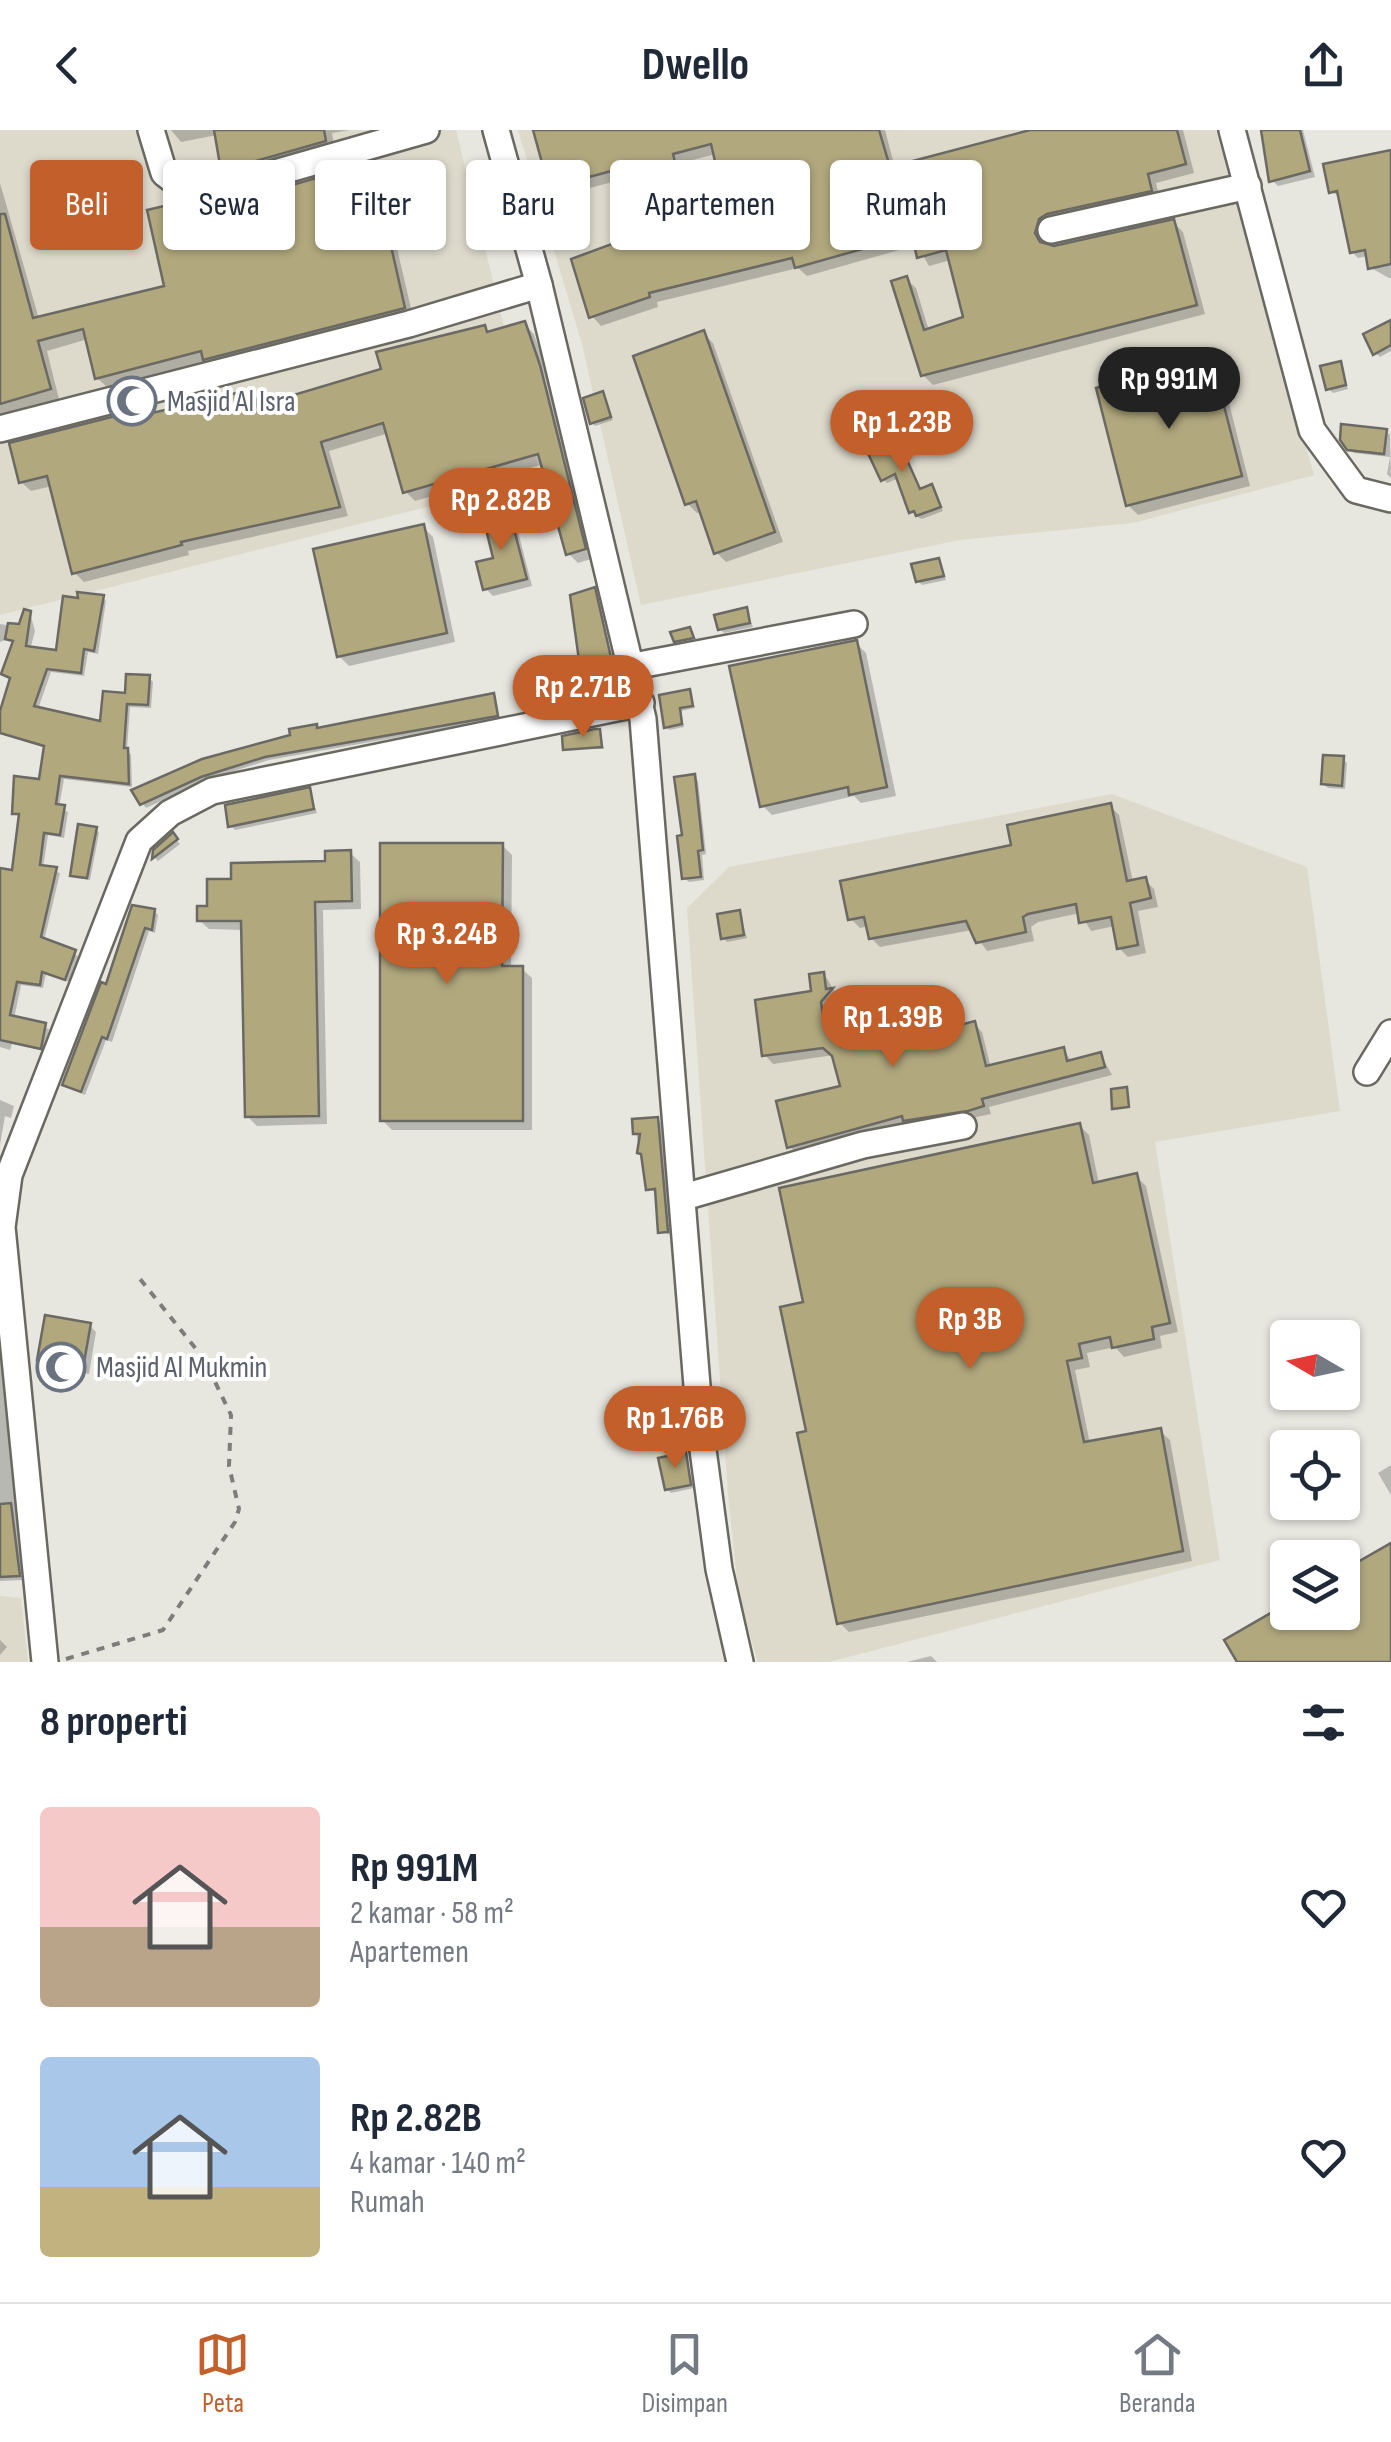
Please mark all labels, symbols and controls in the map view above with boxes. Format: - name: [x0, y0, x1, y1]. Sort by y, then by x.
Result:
- icon: back: [40, 38, 95, 93]
- text: Dwello: [642, 38, 749, 93]
- icon: share: [1296, 38, 1351, 93]
- chip: Beli: [30, 160, 143, 250]
- chip: Sewa: [163, 160, 295, 250]
- chip: Filter: [315, 160, 446, 250]
- chip: Baru: [466, 160, 590, 250]
- chip: Apartemen: [610, 160, 810, 250]
- chip: Rumah: [830, 160, 982, 250]
- pin: Rp 991M: [1077, 347, 1261, 432]
- text: Rp 991M: [1120, 360, 1218, 399]
- mosque icon: Masjid Al Isra: [106, 375, 158, 427]
- place label: Masjid Al Isra: [167, 384, 295, 420]
- pin: Rp 1.23B: [799, 390, 1005, 475]
- text: Rp 1.23B: [852, 403, 952, 442]
- pin: Rp 2.82B: [398, 468, 604, 553]
- text: Rp 2.82B: [451, 481, 551, 520]
- pin: Rp 2.71B: [480, 655, 686, 740]
- text: Rp 2.71B: [535, 668, 631, 707]
- pin: Rp 3.24B: [344, 902, 550, 987]
- text: Rp 3.24B: [397, 915, 497, 954]
- pin: Rp 1.39B: [790, 985, 996, 1070]
- text: Rp 1.39B: [843, 998, 943, 1037]
- pin: Rp 3B: [900, 1287, 1040, 1372]
- text: Rp 3B: [938, 1300, 1002, 1339]
- north arrow: [1270, 1320, 1360, 1410]
- map controls: [1270, 1320, 1360, 1630]
- mosque icon: Masjid Al Mukmin: [35, 1341, 87, 1393]
- place label: Masjid Al Mukmin: [96, 1350, 267, 1386]
- pin: Rp 1.76B: [572, 1386, 778, 1471]
- text: Rp 1.76B: [626, 1399, 724, 1438]
- button: locate: [1270, 1430, 1360, 1520]
- button: layers: [1270, 1540, 1360, 1630]
- icon: filters: [1296, 1695, 1351, 1750]
- text: 8 properti: [40, 1697, 188, 1748]
- text: Rp 991M: [350, 1843, 478, 1894]
- icon: home: [120, 1847, 240, 1967]
- icon: heart: [1296, 1880, 1351, 1935]
- text: 2 kamar · 58 m²: [350, 1894, 514, 1933]
- text: Apartemen: [350, 1933, 469, 1972]
- text: Rp 2.82B: [350, 2093, 482, 2144]
- icon: home: [120, 2097, 240, 2217]
- icon: heart: [1296, 2130, 1351, 2185]
- text: 4 kamar · 140 m²: [350, 2144, 526, 2183]
- text: Rumah: [350, 2183, 425, 2222]
- tab: Peta: [195, 2327, 250, 2420]
- tab: Disimpan: [641, 2327, 728, 2420]
- tab: Beranda: [1119, 2327, 1196, 2420]

